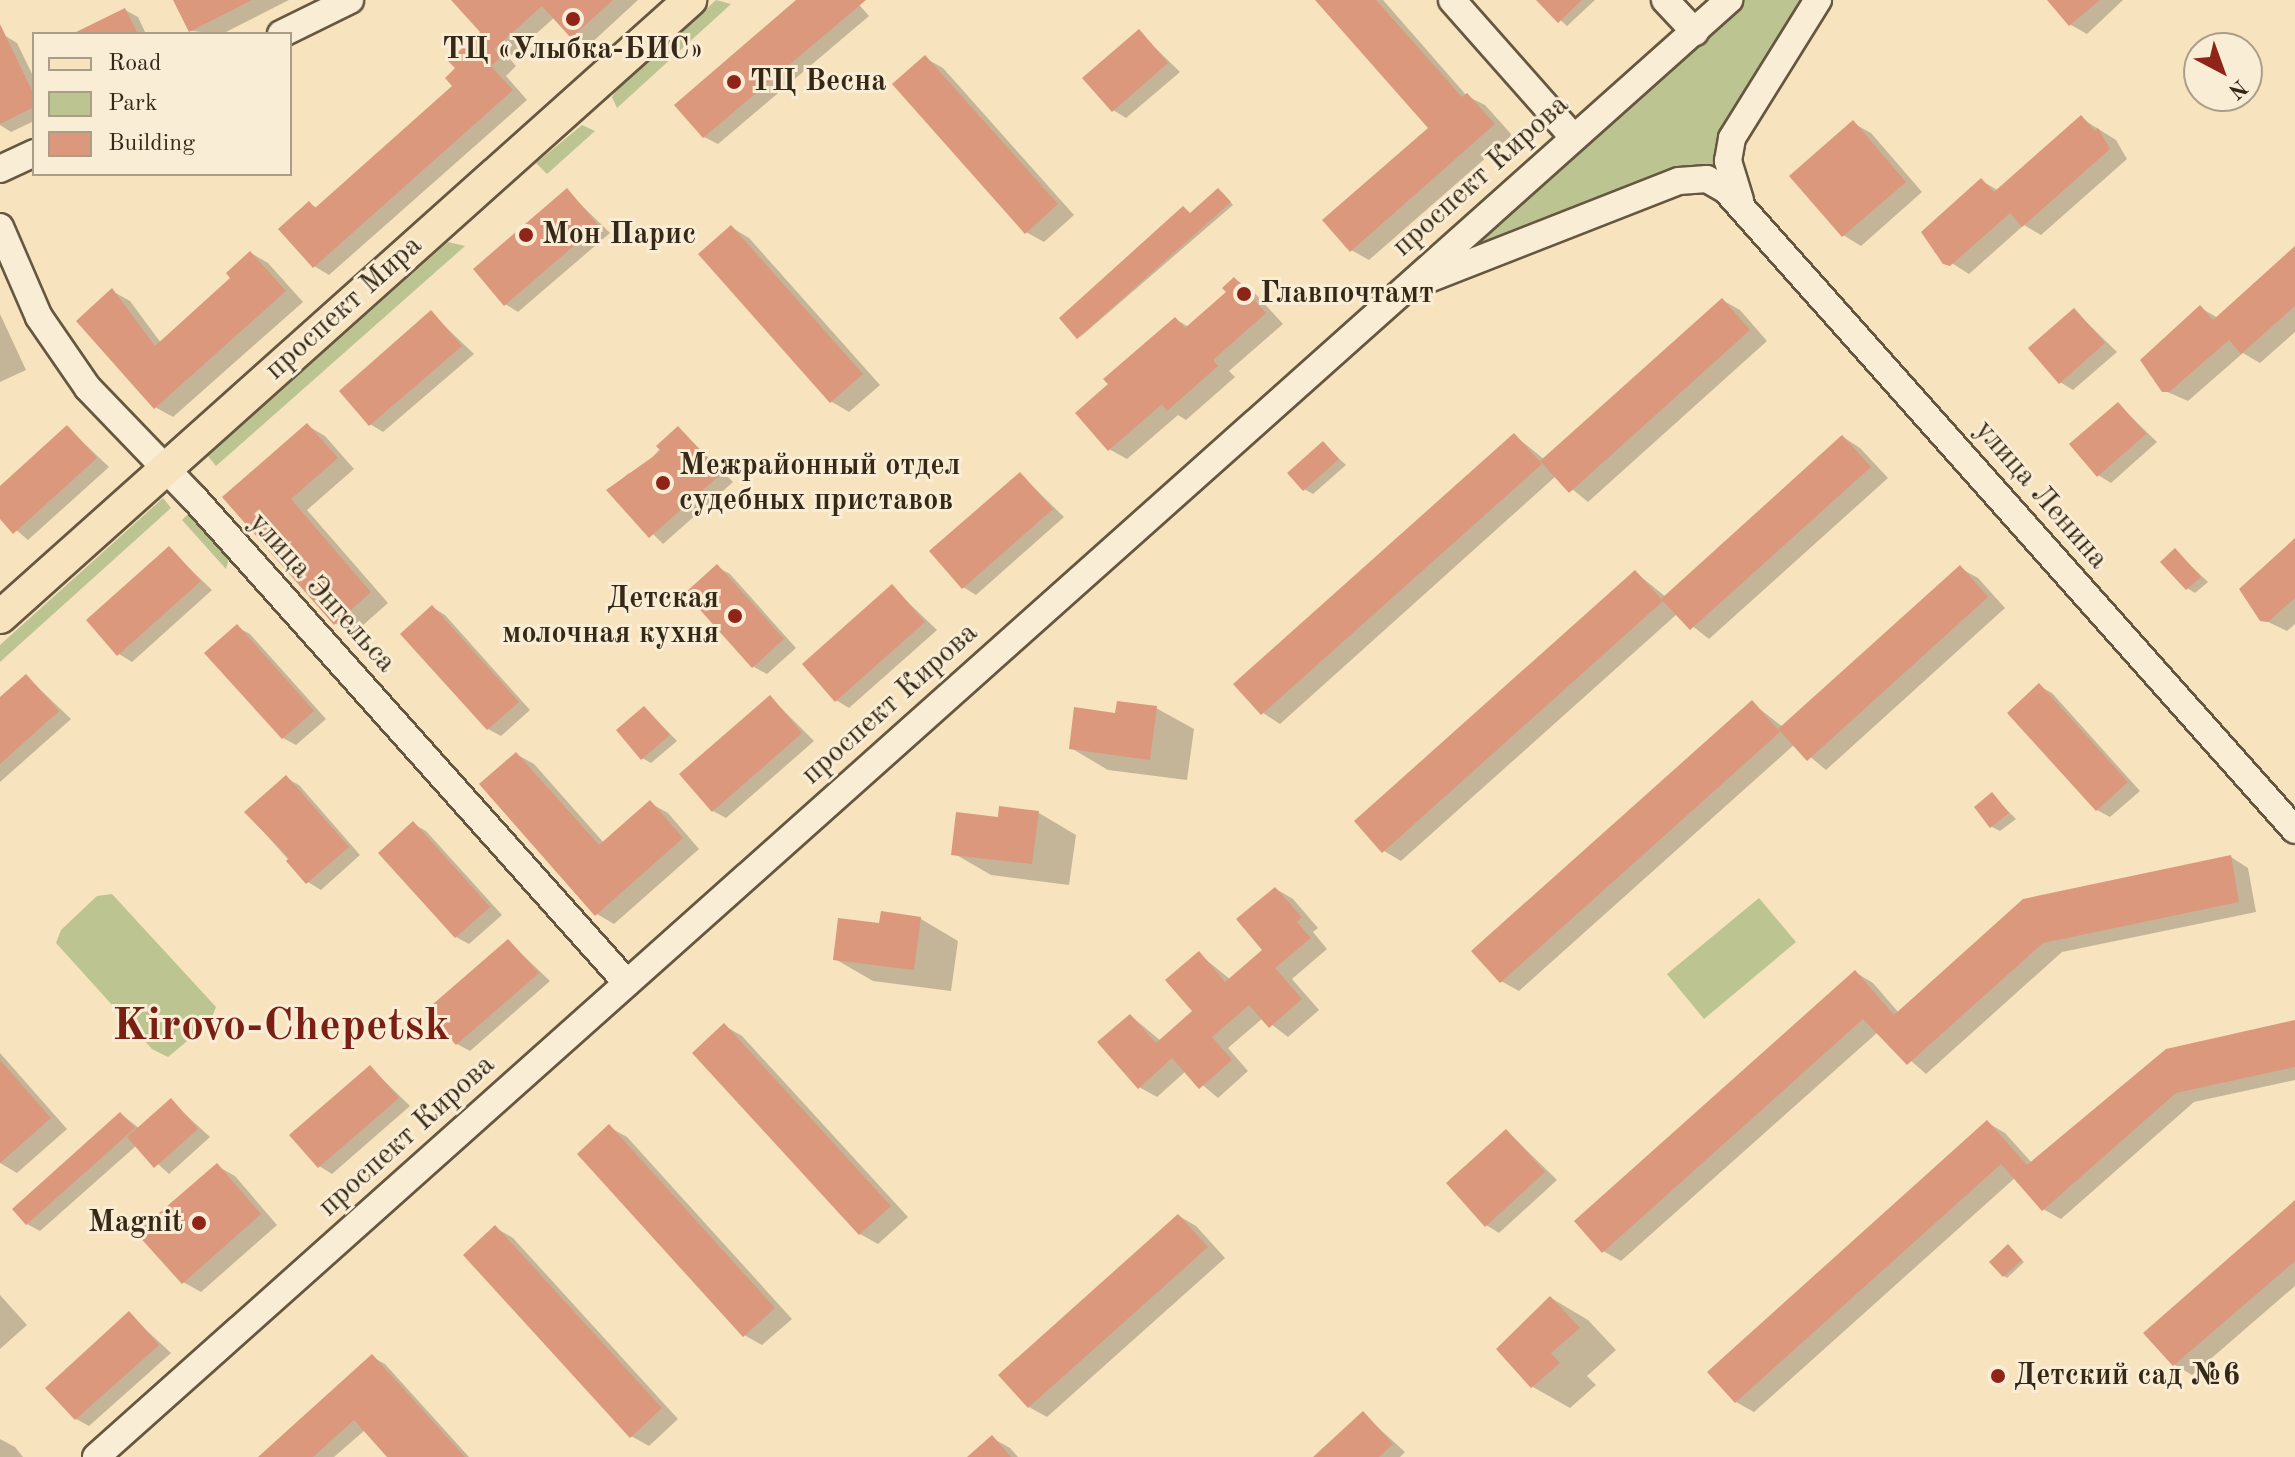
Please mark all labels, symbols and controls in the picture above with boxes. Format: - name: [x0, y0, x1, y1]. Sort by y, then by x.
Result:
- marker: ТЦ «Улыбка-БИС»: [564, 10, 582, 28]
- legend: [32, 32, 292, 176]
- place label: ТЦ «Улыбка-БИС»: [442, 32, 704, 68]
- north arrow: [2183, 32, 2263, 112]
- text: Road: [108, 52, 161, 76]
- place label: ТЦ Весна: [750, 64, 886, 100]
- marker: ТЦ Весна: [725, 73, 743, 91]
- text: N: [2224, 75, 2251, 102]
- street label: проспект Кирова: [1385, 87, 1577, 265]
- text: Park: [108, 92, 157, 116]
- text: Building: [108, 132, 195, 156]
- place label: Мон Парис: [542, 217, 696, 253]
- marker: Мон Парис: [517, 226, 535, 244]
- street label: проспект Мира: [258, 228, 430, 388]
- place label: Главпочтамт: [1260, 276, 1434, 312]
- marker: Главпочтамт: [1235, 285, 1253, 303]
- street label: улица Ленина: [1966, 413, 2116, 577]
- place label: Межрайонный отдел судебных приставов: [679, 448, 960, 518]
- marker: Межрайонный отдел судебных приставов: [654, 474, 672, 492]
- street label: улица Энгельса: [241, 505, 403, 681]
- place label: Детская молочная кухня: [502, 581, 719, 652]
- marker: Детская молочная кухня: [726, 607, 744, 625]
- street label: проспект Кирова: [794, 615, 986, 793]
- district label: Kirovo-Chepetsk: [112, 999, 450, 1055]
- street label: проспект Кирова: [311, 1047, 503, 1225]
- place label: Magnit: [88, 1205, 183, 1241]
- marker: Magnit: [190, 1214, 208, 1232]
- place label: Детский сад №6: [2014, 1358, 2240, 1394]
- marker: Детский сад №6: [1989, 1367, 2007, 1385]

